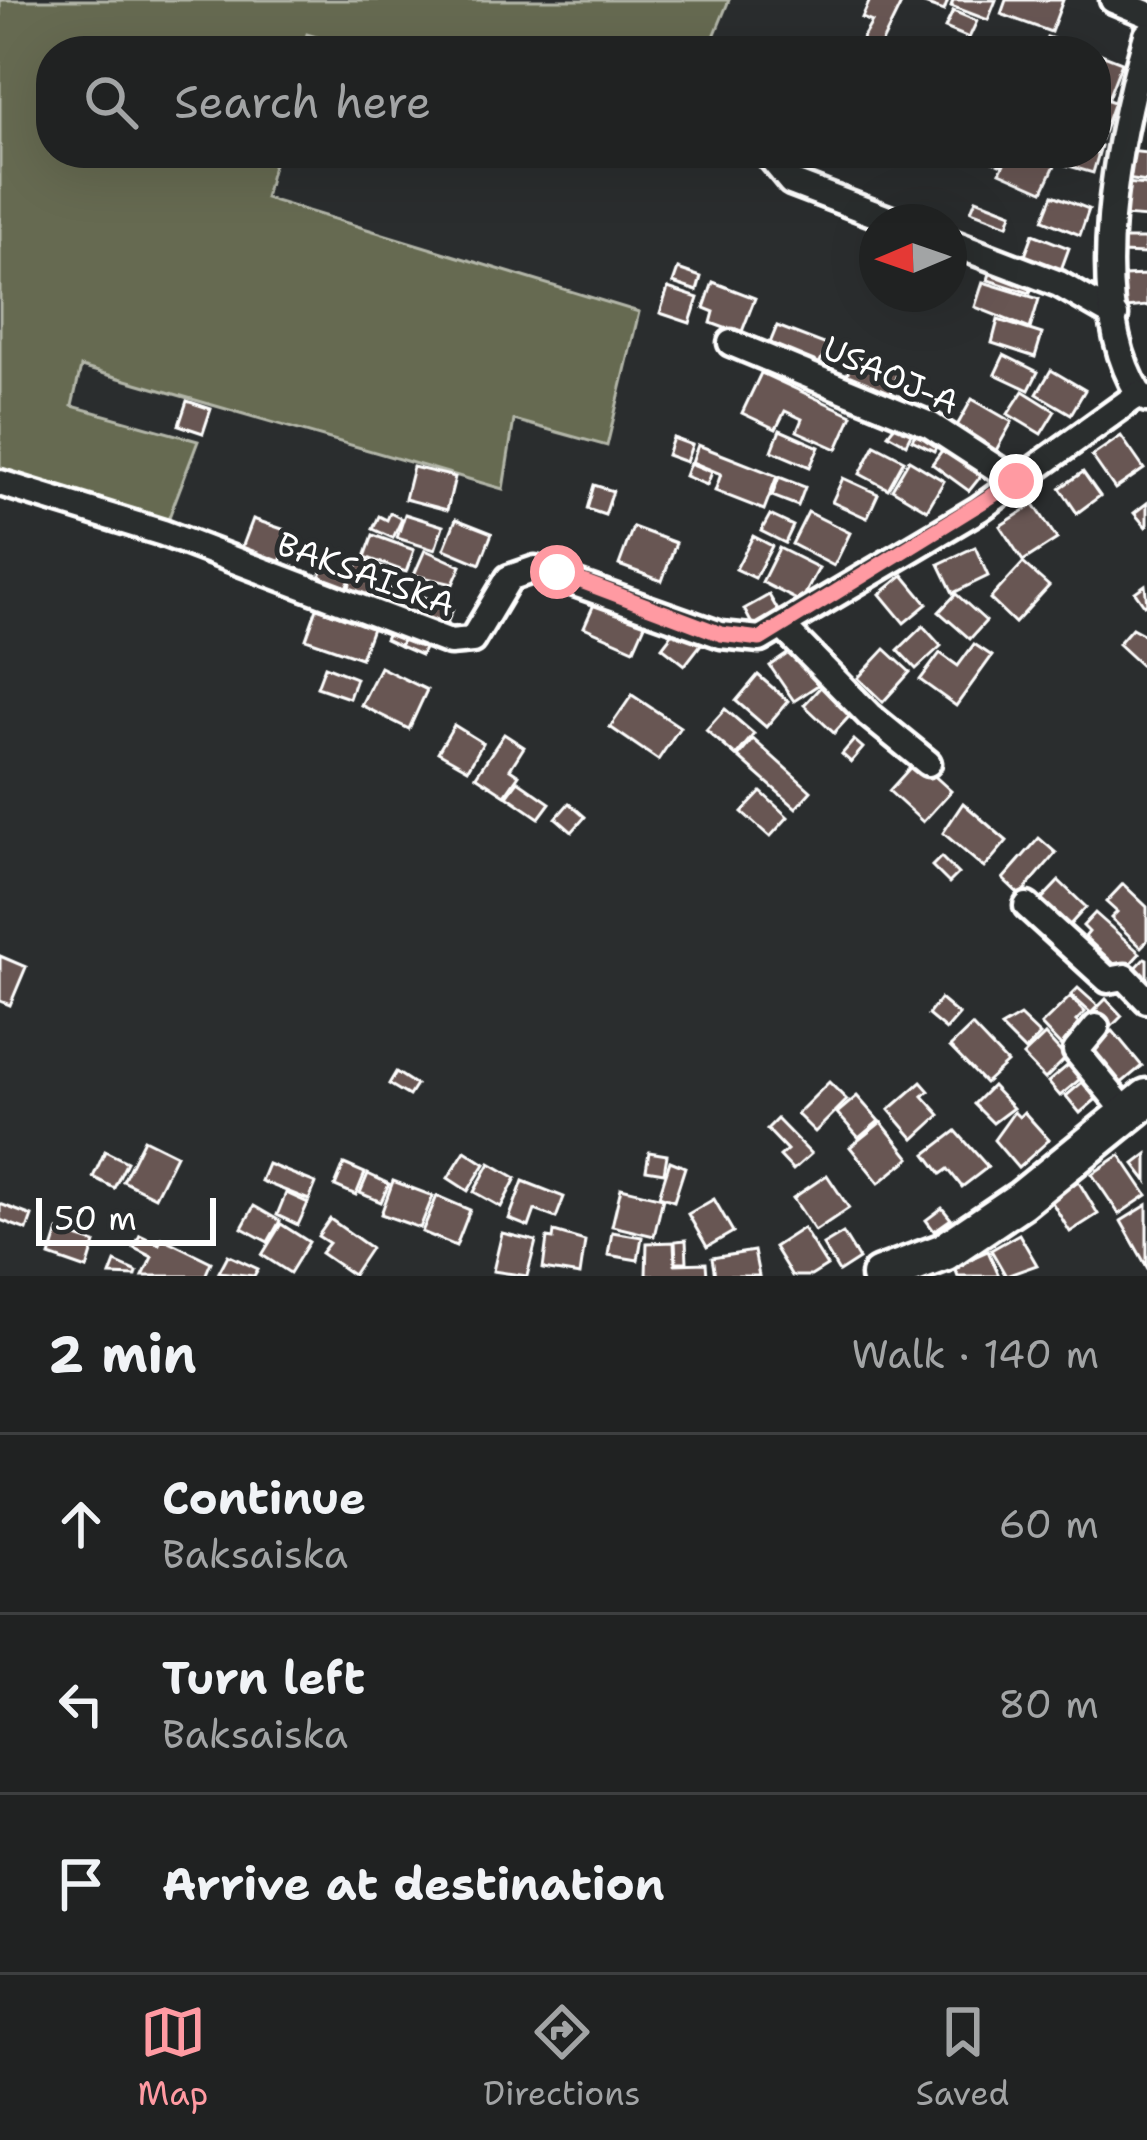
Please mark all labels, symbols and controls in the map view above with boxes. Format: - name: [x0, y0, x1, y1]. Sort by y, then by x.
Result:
- search box: [36, 36, 1111, 168]
- icon: search: [78, 69, 144, 135]
- text: Search here: [174, 72, 431, 132]
- north arrow: [859, 204, 967, 312]
- street label: USAOJ-A: [816, 325, 966, 425]
- route end: [989, 454, 1043, 508]
- street label: BAKSAISKA: [271, 521, 461, 627]
- route start: [530, 545, 584, 599]
- scale bar: [36, 1192, 216, 1245]
- text: 50 m: [54, 1196, 137, 1241]
- text: 2 min: [48, 1320, 197, 1388]
- text: Walk · 140 m: [851, 1328, 1099, 1380]
- text: Continue: [162, 1468, 366, 1528]
- icon: ahead: [48, 1491, 114, 1557]
- text: 60 m: [999, 1498, 1099, 1550]
- text: Baksaiska: [162, 1528, 348, 1580]
- text: Turn left: [162, 1648, 365, 1708]
- icon: left: [48, 1671, 114, 1737]
- text: 80 m: [998, 1678, 1099, 1730]
- text: Baksaiska: [162, 1708, 348, 1760]
- icon: arrive: [48, 1851, 114, 1917]
- text: Arrive at destination: [162, 1854, 665, 1914]
- tab: Map: [138, 1999, 208, 2116]
- tab: Directions: [483, 1999, 641, 2116]
- tab: Saved: [916, 1999, 1009, 2116]

